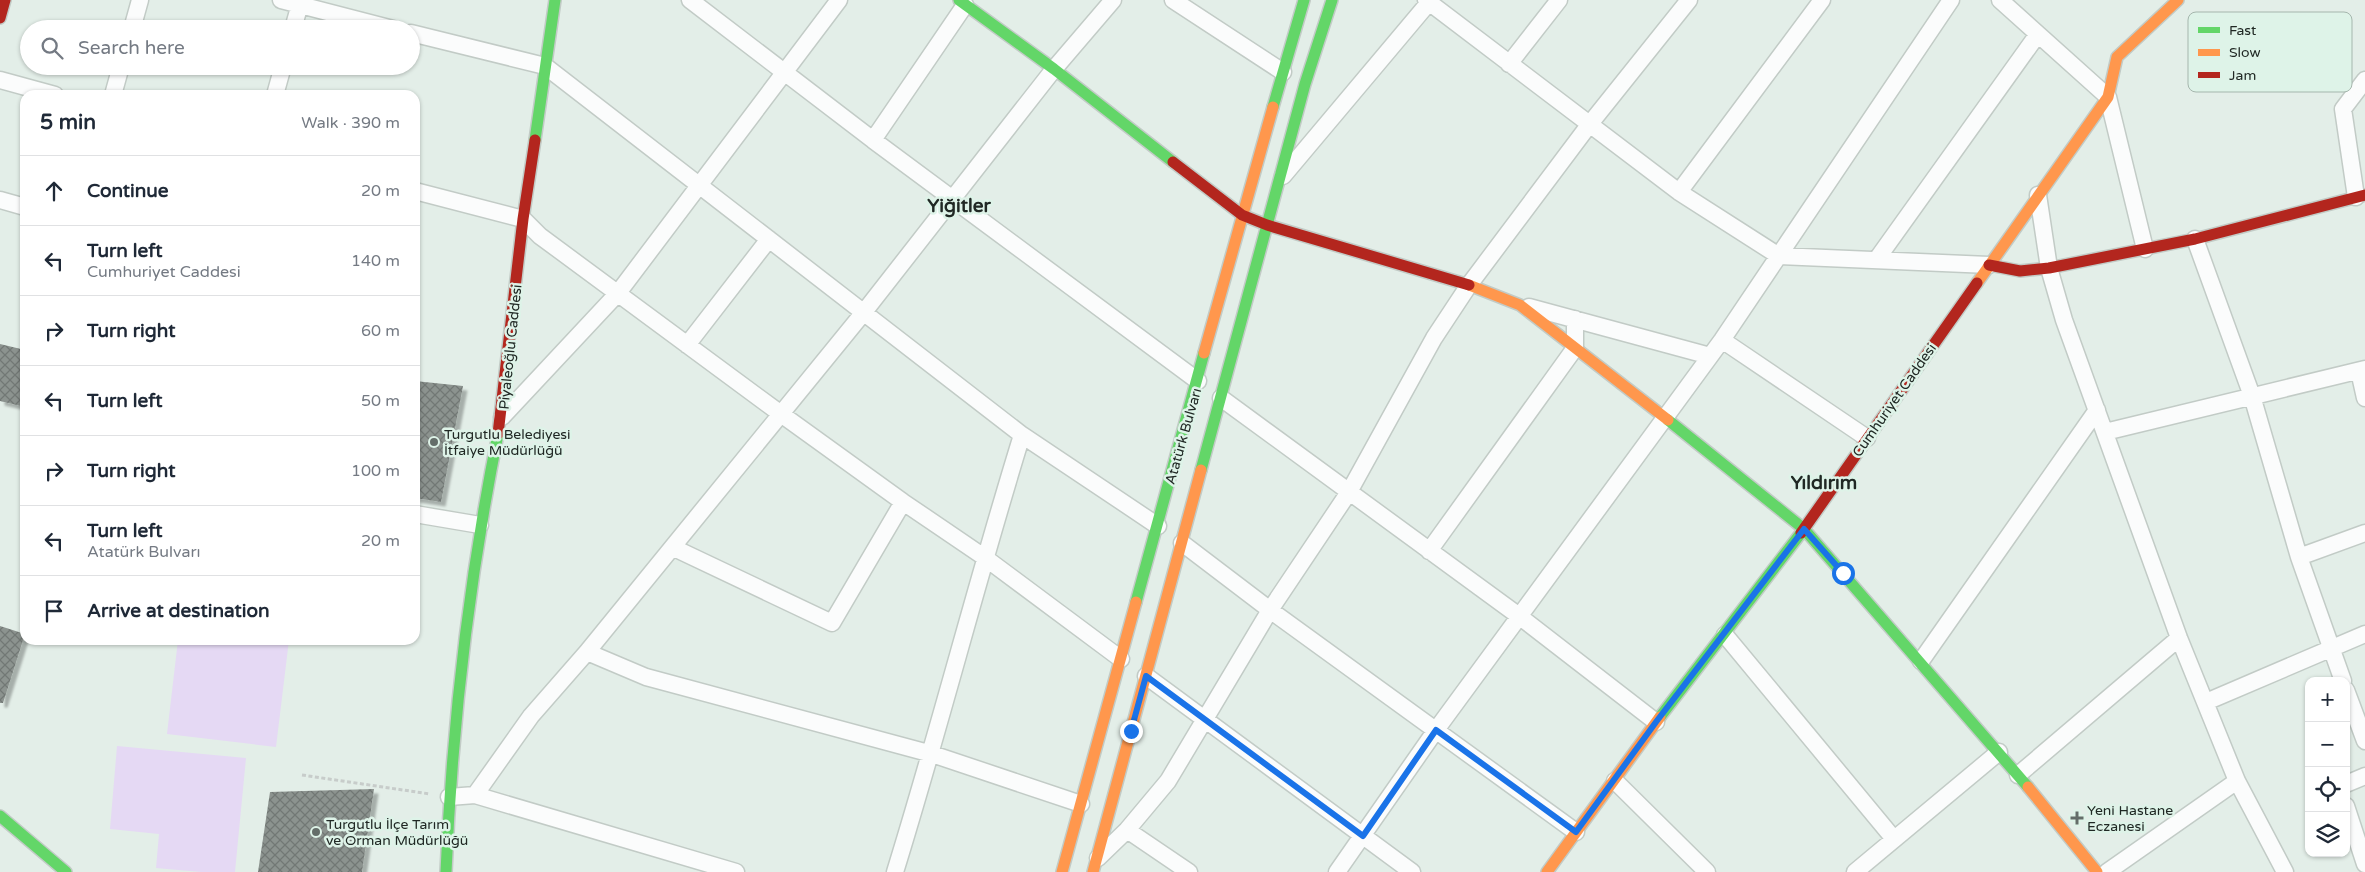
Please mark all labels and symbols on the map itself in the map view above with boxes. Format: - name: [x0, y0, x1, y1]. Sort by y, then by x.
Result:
- legend: [2188, 12, 2352, 92]
- text: Fast: [2229, 22, 2257, 39]
- text: Slow: [2229, 44, 2261, 61]
- text: Jam: [2229, 67, 2256, 84]
- district label: Yiğitler: [927, 195, 991, 218]
- street label: Piyaleoğlu Caddesi: [495, 284, 526, 411]
- street label: Cumhuriyet Caddesi: [1849, 340, 1940, 460]
- street label: Atatürk Bulvarı: [1162, 386, 1205, 486]
- place label: Turgutlu Belediyesi İtfaiye Müdürlüğü: [444, 426, 571, 459]
- marker: Turgutlu Belediyesi İtfaiye Müdürlüğü: [428, 436, 440, 448]
- district label: Yıldırım: [1791, 472, 1857, 494]
- route start: [1832, 562, 1855, 585]
- route end: [1120, 720, 1143, 743]
- place label: Yeni Hastane Eczanesi: [2087, 802, 2173, 835]
- marker: Yeni Hastane Eczanesi: [2071, 812, 2083, 824]
- place label: Turgutlu İlçe Tarım ve Orman Müdürlüğü: [326, 816, 468, 849]
- marker: Turgutlu İlçe Tarım ve Orman Müdürlüğü: [310, 826, 322, 838]

